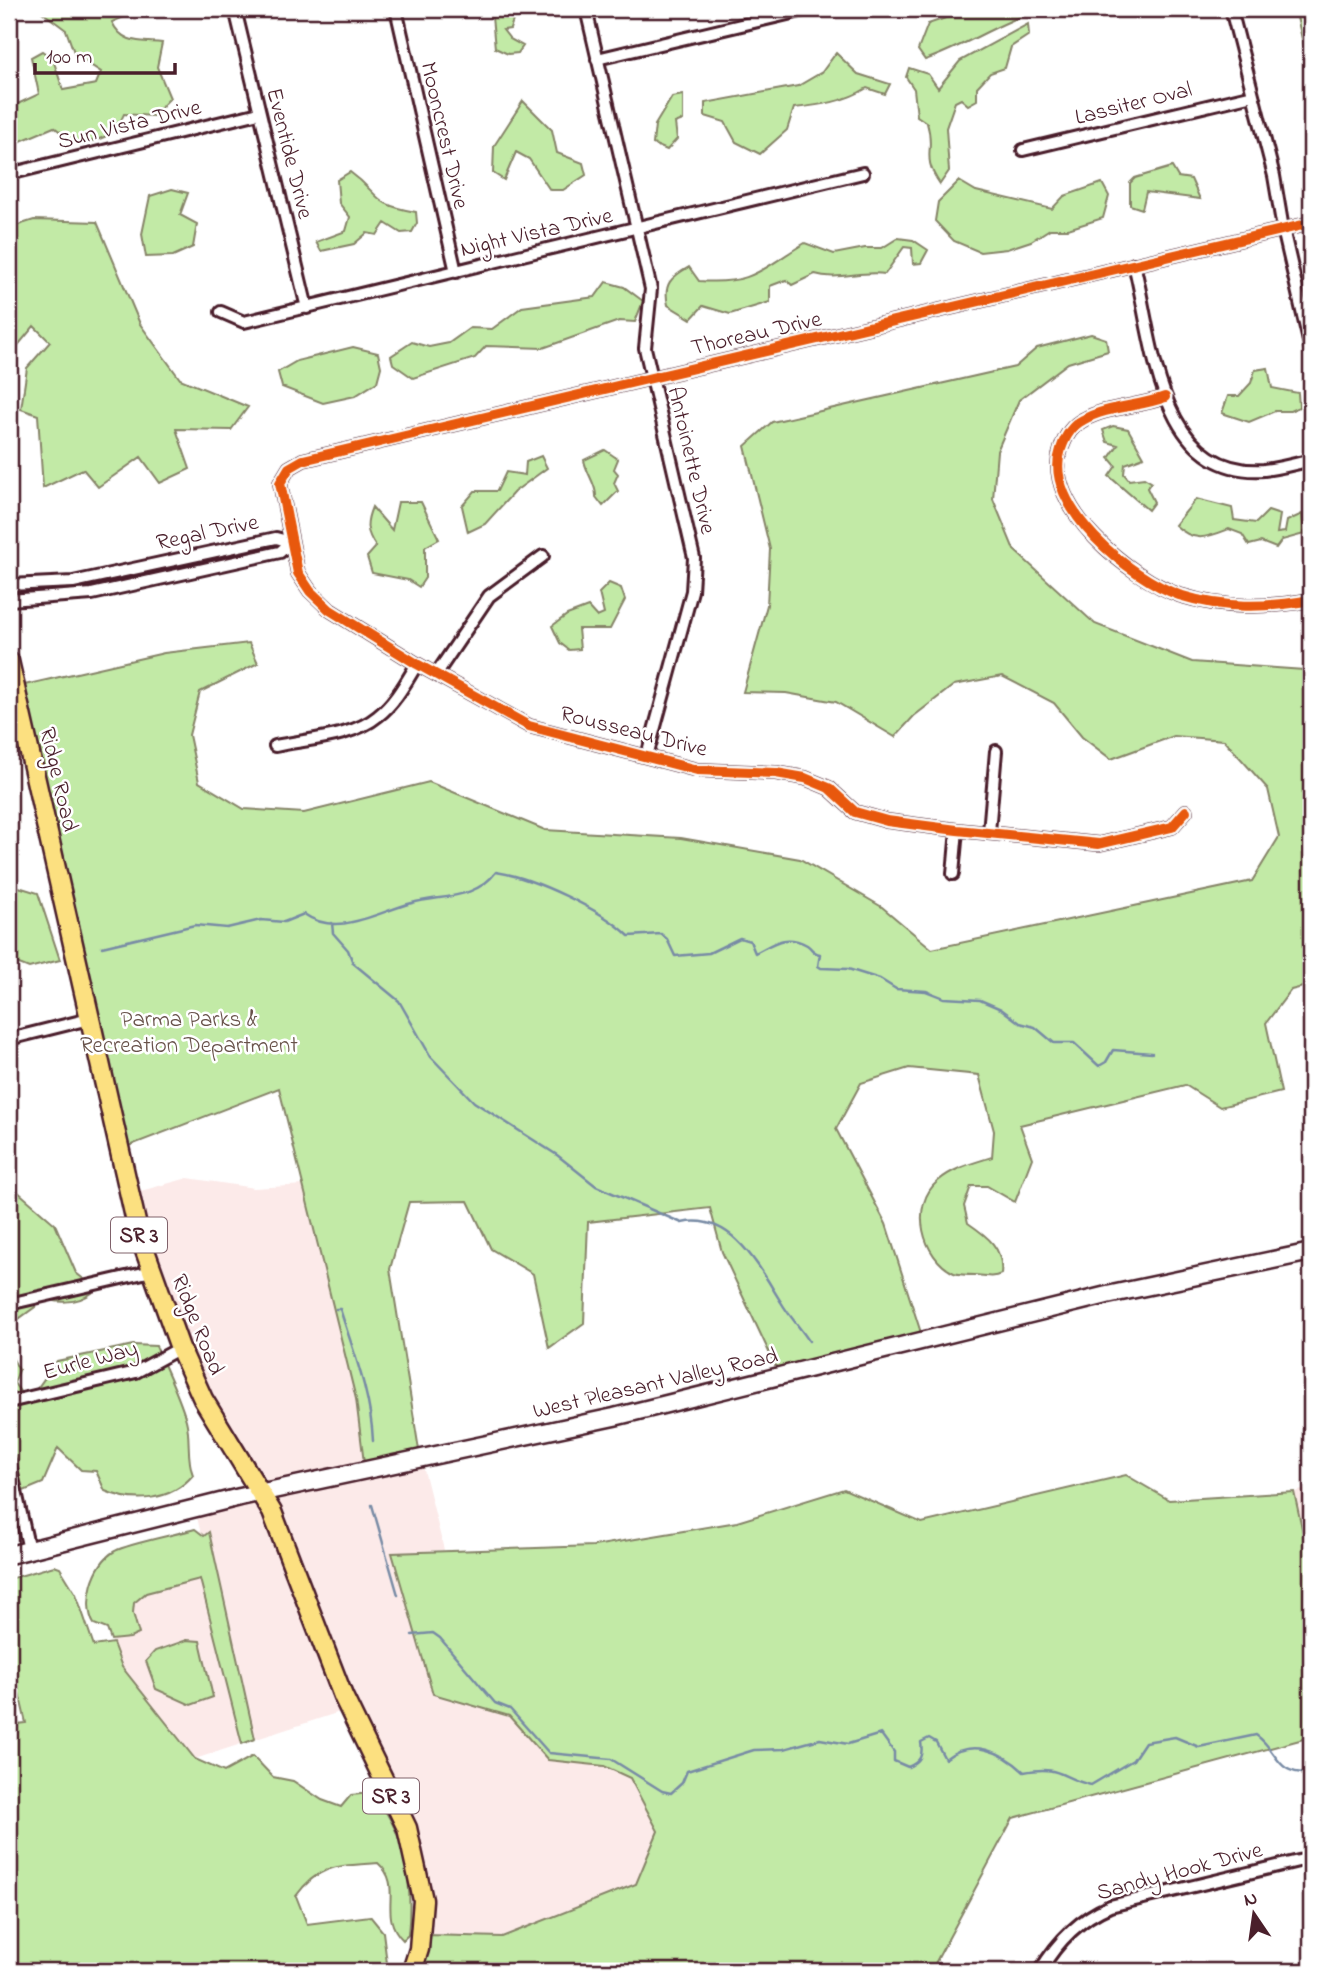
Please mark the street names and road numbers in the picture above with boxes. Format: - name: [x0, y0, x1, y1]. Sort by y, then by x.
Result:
- street label: Mooncrest Drive: [411, 59, 477, 213]
- street label: Lassiter Oval: [1072, 74, 1196, 135]
- street label: Eventide Drive: [256, 85, 321, 223]
- street label: Sun Vista Drive: [54, 92, 205, 159]
- street label: Night Vista Drive: [457, 200, 617, 268]
- street label: Thoreau Drive: [688, 303, 826, 365]
- street label: Antoinette Drive: [658, 384, 724, 538]
- street label: Regal Drive: [154, 506, 262, 561]
- street label: Rousseau Drive: [556, 698, 711, 767]
- street label: Ridge Road: [29, 724, 86, 835]
- road number: SR 3: [111, 1218, 167, 1252]
- street label: Ridge Road: [161, 1270, 232, 1381]
- street label: Eurle Way: [39, 1333, 142, 1392]
- street label: West Pleasant Valley Road: [530, 1340, 782, 1431]
- road number: SR 3: [363, 1778, 419, 1814]
- street label: Sandy Hook Drive: [1093, 1834, 1267, 1912]

